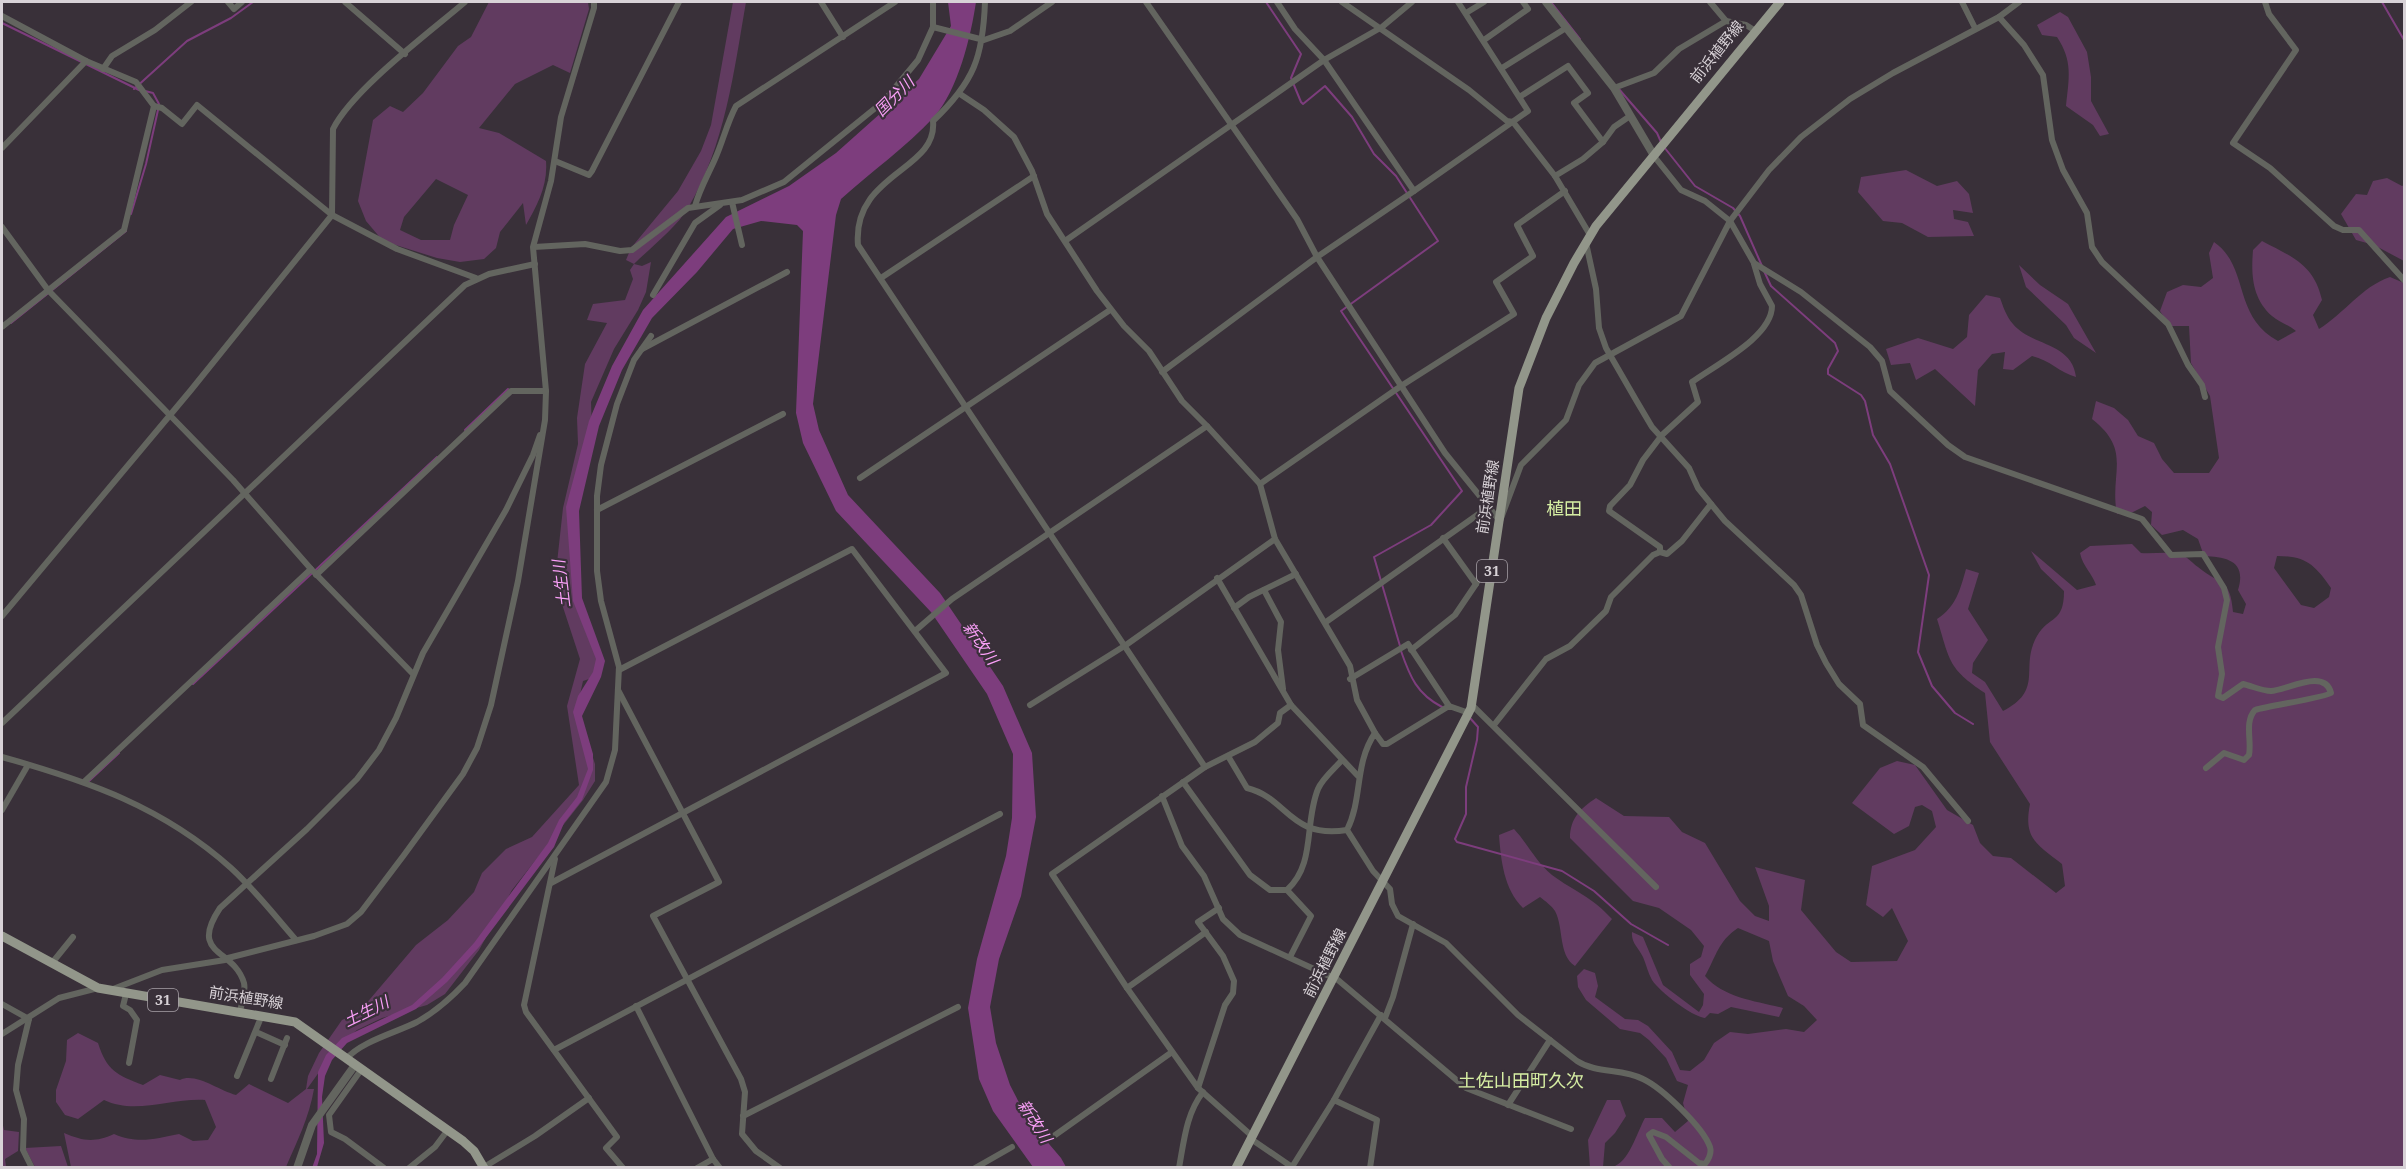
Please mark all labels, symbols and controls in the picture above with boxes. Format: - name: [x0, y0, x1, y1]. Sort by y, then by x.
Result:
- street label: 前浜植野線: [1685, 16, 1748, 87]
- water label: 国分川: [869, 70, 920, 121]
- street label: 前浜植野線: [1471, 458, 1503, 535]
- district label: 植田: [1546, 496, 1582, 520]
- water label: 土生川: [547, 557, 575, 609]
- road number: 31: [1477, 560, 1507, 582]
- water label: 新改川: [958, 617, 1005, 671]
- street label: 前浜植野線: [1298, 925, 1350, 1001]
- street label: 前浜植野線: [208, 981, 285, 1013]
- road number: 31: [148, 989, 178, 1011]
- water label: 土生川: [340, 990, 394, 1031]
- district label: 土佐山田町久次: [1458, 1068, 1584, 1092]
- water label: 新改川: [1013, 1095, 1058, 1149]

